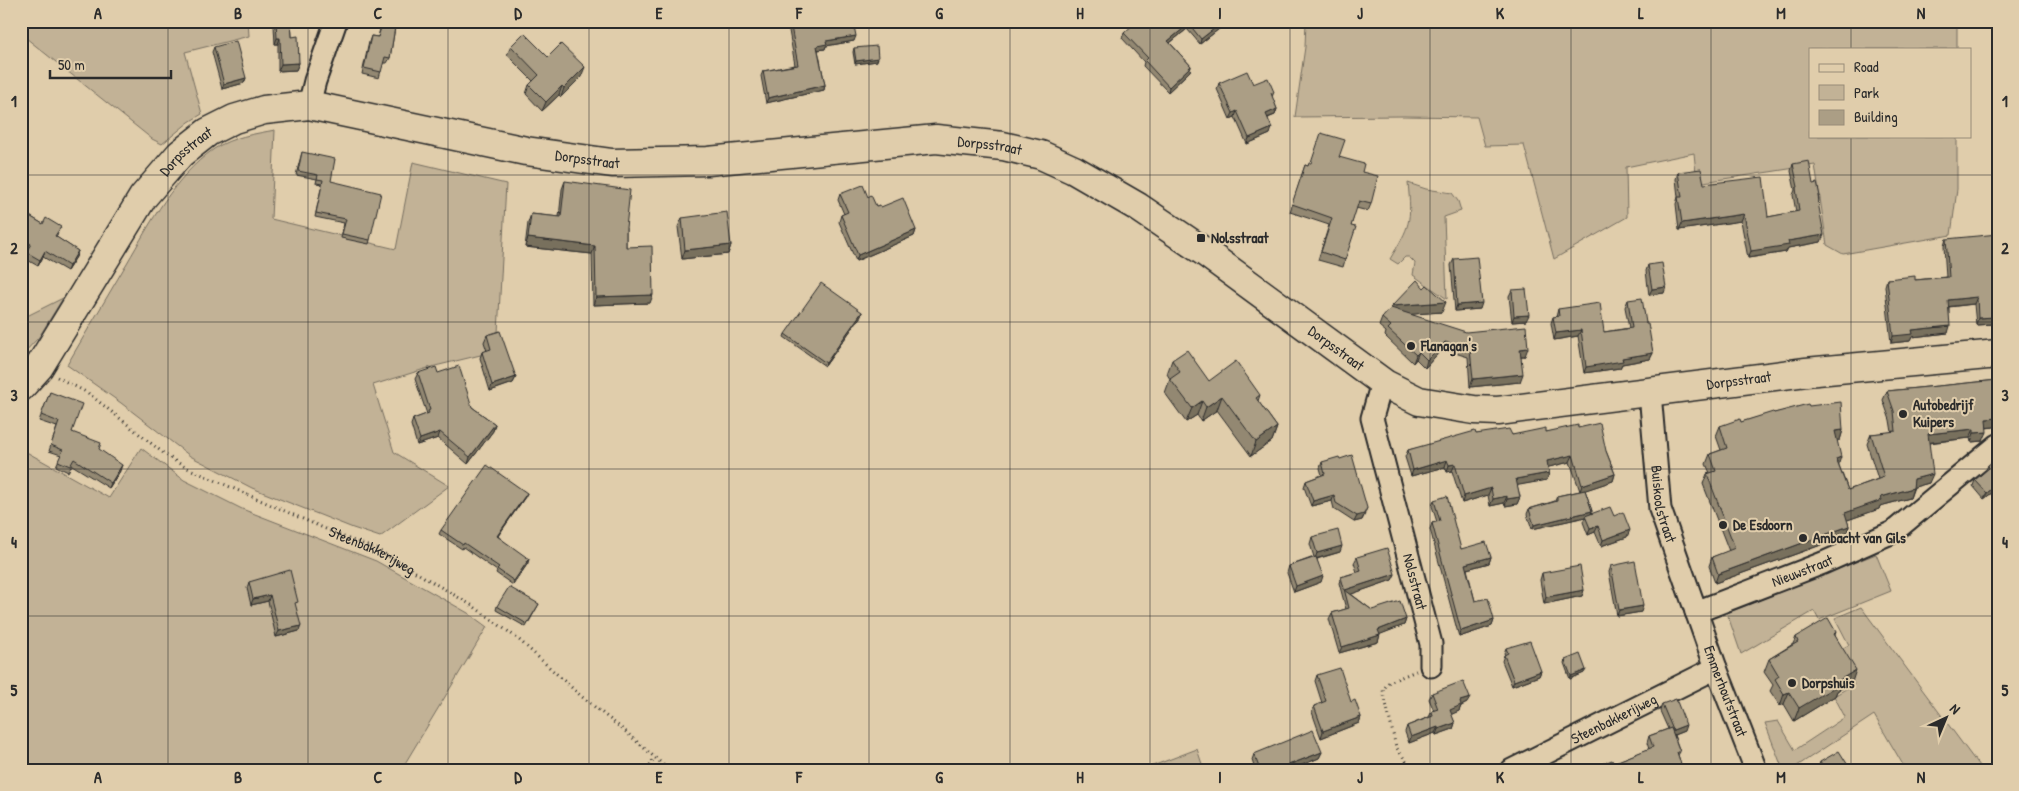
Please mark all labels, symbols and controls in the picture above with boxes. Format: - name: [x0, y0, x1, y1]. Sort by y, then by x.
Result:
- text: A: [94, 2, 102, 24]
- text: B: [234, 2, 242, 24]
- text: C: [374, 2, 383, 24]
- text: D: [514, 2, 522, 24]
- text: E: [655, 2, 663, 24]
- text: F: [795, 2, 803, 24]
- text: G: [935, 2, 943, 24]
- text: H: [1076, 2, 1084, 24]
- text: I: [1218, 2, 1222, 24]
- text: J: [1357, 2, 1363, 24]
- text: K: [1496, 2, 1505, 24]
- text: L: [1638, 2, 1644, 24]
- text: M: [1776, 2, 1786, 24]
- text: N: [1917, 2, 1926, 24]
- scale bar: [50, 48, 171, 80]
- legend: [1809, 48, 1972, 138]
- text: 50 m: [58, 54, 85, 75]
- text: Road: [1854, 56, 1879, 77]
- text: Park: [1854, 82, 1879, 103]
- text: 1: [11, 90, 17, 112]
- text: 1: [2002, 90, 2008, 112]
- text: Building: [1854, 106, 1898, 127]
- street label: Dorpsstraat: [154, 120, 216, 180]
- street label: Dorpsstraat: [956, 130, 1025, 160]
- street label: Dorpsstraat: [554, 144, 621, 173]
- place label: Nolsstraat: [1211, 227, 1269, 248]
- marker: Nolsstraat: [1195, 232, 1207, 244]
- text: 2: [10, 237, 18, 259]
- text: 2: [2001, 237, 2009, 259]
- street label: Dorpsstraat: [1304, 320, 1370, 376]
- place label: Flanagan's: [1420, 335, 1477, 357]
- marker: Flanagan's: [1405, 340, 1417, 352]
- street label: Dorpsstraat: [1705, 365, 1773, 394]
- text: 3: [10, 384, 18, 406]
- text: 3: [2001, 384, 2009, 406]
- place label: Autobedrijf Kuipers: [1913, 394, 1974, 433]
- marker: Autobedrijf Kuipers: [1897, 408, 1909, 420]
- street label: Buiskoolstraat: [1646, 464, 1682, 546]
- place label: De Esdoorn: [1733, 514, 1793, 535]
- marker: De Esdoorn: [1717, 519, 1729, 531]
- street label: Steenbakkerijweg: [326, 521, 420, 580]
- place label: Ambacht van Gils: [1813, 527, 1906, 548]
- text: 4: [11, 531, 17, 553]
- text: 4: [2002, 531, 2008, 553]
- marker: Ambacht van Gils: [1797, 532, 1809, 544]
- street label: Nieuwstraat: [1769, 549, 1837, 592]
- street label: Nolsstraat: [1398, 551, 1433, 613]
- street label: Emmerhoutstraat: [1699, 643, 1753, 740]
- place label: Dorpshuis: [1802, 672, 1855, 694]
- marker: Dorpshuis: [1786, 677, 1798, 689]
- text: 5: [11, 679, 18, 701]
- text: 5: [2002, 679, 2009, 701]
- street label: Steenbakkerijweg: [1567, 688, 1661, 749]
- north arrow: [1922, 694, 1972, 744]
- text: N: [1946, 699, 1965, 718]
- text: A: [94, 766, 102, 788]
- text: B: [234, 766, 242, 788]
- text: C: [374, 766, 383, 788]
- text: D: [514, 766, 522, 788]
- text: E: [655, 766, 663, 788]
- text: F: [795, 766, 803, 788]
- text: G: [935, 766, 943, 788]
- text: H: [1076, 766, 1084, 788]
- text: I: [1218, 766, 1222, 788]
- text: J: [1357, 766, 1363, 788]
- text: K: [1496, 766, 1505, 788]
- text: L: [1638, 766, 1644, 788]
- text: M: [1776, 766, 1786, 788]
- text: N: [1917, 766, 1926, 788]

